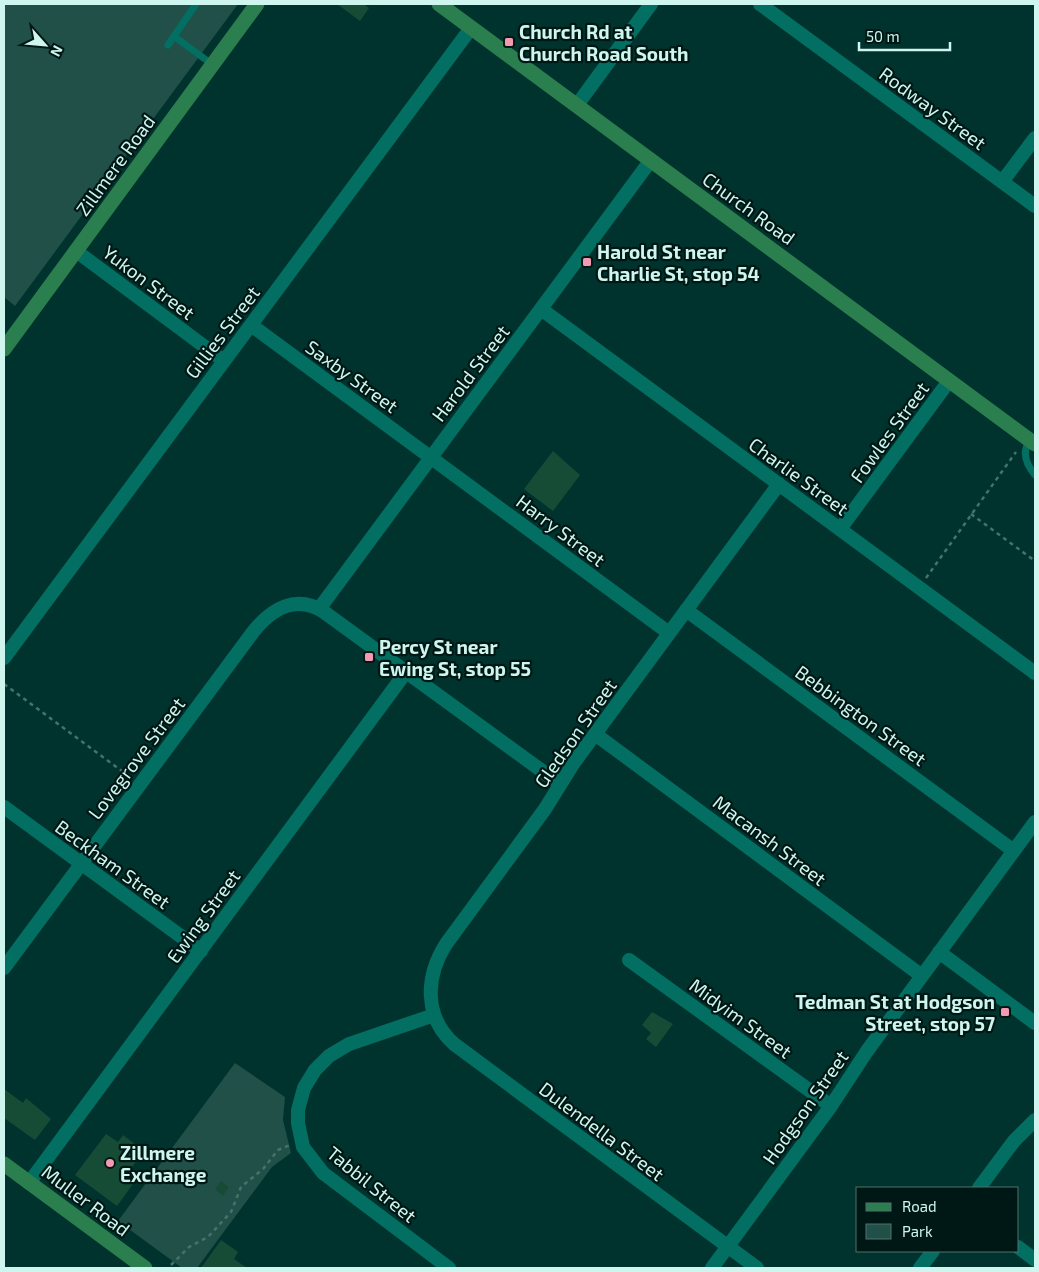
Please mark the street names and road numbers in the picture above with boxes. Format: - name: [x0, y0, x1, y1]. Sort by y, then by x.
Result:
- street label: Rodway Street: [875, 62, 991, 154]
- street label: Zillmere Road: [71, 110, 159, 220]
- street label: Church Road: [698, 167, 800, 249]
- street label: Yukon Street: [99, 240, 199, 324]
- street label: Gillies Street: [180, 281, 264, 383]
- street label: Harold Street: [426, 320, 514, 426]
- street label: Saxby Street: [301, 335, 403, 417]
- street label: Fowles Street: [845, 377, 933, 487]
- street label: Charlie Street: [745, 432, 853, 520]
- street label: Harry Street: [512, 489, 610, 571]
- street label: Bebbington Street: [791, 660, 931, 770]
- street label: Gledson Street: [529, 674, 621, 792]
- street label: Lovegrove Street: [83, 693, 189, 823]
- street label: Macansh Street: [709, 790, 831, 890]
- street label: Beckham Street: [51, 815, 175, 913]
- street label: Ewing Street: [161, 865, 245, 967]
- street label: Midyim Street: [685, 973, 797, 1063]
- street label: Hodgson Street: [757, 1046, 853, 1168]
- street label: Dulendella Street: [535, 1077, 669, 1185]
- street label: Tabbil Street: [323, 1141, 421, 1227]
- street label: Muller Road: [37, 1159, 135, 1241]

